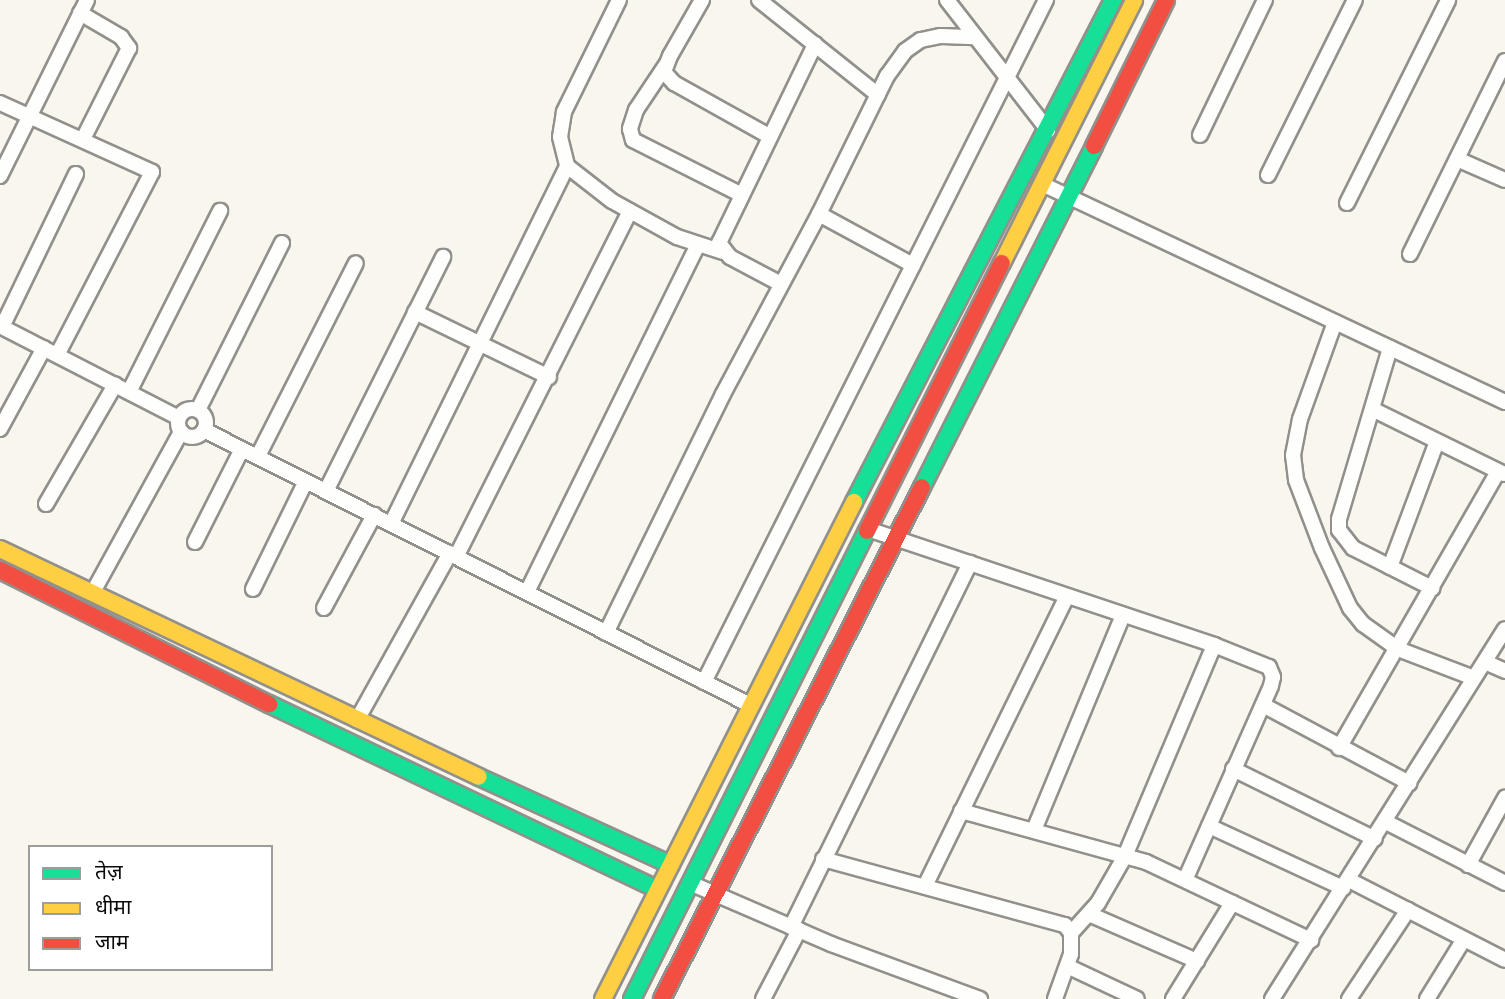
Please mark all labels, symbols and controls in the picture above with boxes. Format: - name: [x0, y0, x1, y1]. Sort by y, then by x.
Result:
- legend: [28, 845, 273, 971]
- text: तेज़: [95, 860, 123, 884]
- text: धीमा: [95, 895, 131, 919]
- text: जाम: [95, 930, 129, 954]

